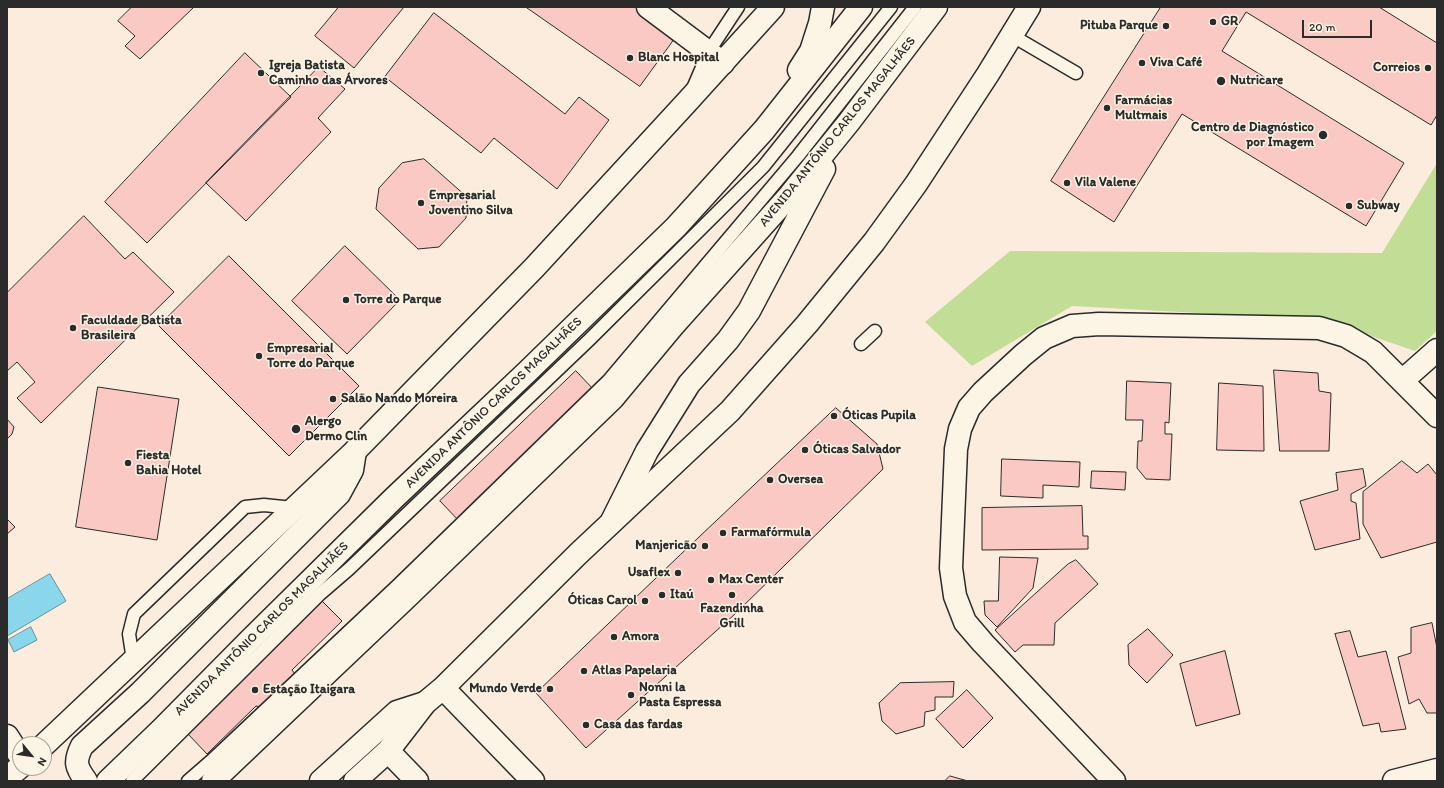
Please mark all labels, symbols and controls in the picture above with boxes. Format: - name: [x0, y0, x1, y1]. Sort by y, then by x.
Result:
- scale bar: [1304, 12, 1374, 38]
- place label: GR: [1221, 14, 1238, 30]
- marker: GR: [1208, 17, 1218, 27]
- place label: Pituba Parque: [1080, 18, 1158, 34]
- text: 20 m: [1309, 20, 1336, 34]
- marker: Pituba Parque: [1161, 21, 1171, 31]
- street label: AVENIDA ANTÔNIO CARLOS MAGALHÃES: [757, 34, 919, 230]
- place label: Blanc Hospital: [638, 50, 719, 66]
- marker: Blanc Hospital: [625, 53, 635, 63]
- place label: Viva Café: [1150, 55, 1202, 71]
- place label: Igreja Batista Caminho das Árvores: [269, 58, 388, 89]
- marker: Viva Café: [1137, 58, 1147, 68]
- place label: Correios: [1373, 60, 1420, 76]
- marker: Correios: [1423, 63, 1433, 73]
- marker: Igreja Batista Caminho das Árvores: [256, 68, 266, 78]
- place label: Nutricare: [1230, 73, 1283, 89]
- marker: Nutricare: [1215, 75, 1227, 87]
- place label: Farmácias Multmais: [1115, 93, 1172, 124]
- marker: Farmácias Multmais: [1102, 103, 1112, 113]
- place label: Centro de Diagnóstico por Imagem: [1191, 120, 1314, 151]
- marker: Centro de Diagnóstico por Imagem: [1317, 129, 1329, 141]
- place label: Vila Valene: [1075, 175, 1136, 191]
- marker: Vila Valene: [1062, 178, 1072, 188]
- place label: Empresarial Joventino Silva: [429, 188, 513, 219]
- marker: Empresarial Joventino Silva: [416, 198, 426, 208]
- place label: Subway: [1357, 198, 1400, 214]
- marker: Subway: [1344, 201, 1354, 211]
- place label: Torre do Parque: [354, 292, 442, 308]
- marker: Torre do Parque: [341, 295, 351, 305]
- place label: Faculdade Batista Brasileira: [81, 313, 182, 344]
- street label: AVENIDA ANTÔNIO CARLOS MAGALHÃES: [402, 314, 586, 492]
- marker: Faculdade Batista Brasileira: [68, 323, 78, 333]
- place label: Empresarial Torre do Parque: [267, 341, 355, 372]
- marker: Empresarial Torre do Parque: [254, 351, 264, 361]
- place label: Salão Nando Moreira: [341, 391, 458, 407]
- marker: Salão Nando Moreira: [328, 394, 338, 404]
- place label: Óticas Pupila: [842, 408, 916, 424]
- marker: Óticas Pupila: [829, 411, 839, 421]
- place label: Alergo Dermo Clin: [305, 414, 367, 445]
- marker: Alergo Dermo Clin: [290, 423, 302, 435]
- place label: Óticas Salvador: [813, 442, 901, 458]
- marker: Óticas Salvador: [800, 445, 810, 455]
- place label: Fiesta Bahia Hotel: [136, 448, 201, 479]
- marker: Fiesta Bahia Hotel: [123, 458, 133, 468]
- place label: Oversea: [778, 472, 823, 488]
- marker: Oversea: [765, 475, 775, 485]
- place label: Farmafórmula: [731, 525, 811, 541]
- marker: Farmafórmula: [718, 528, 728, 538]
- place label: Manjericão: [635, 538, 697, 554]
- street label: AVENIDA ANTÔNIO CARLOS MAGALHÃES: [172, 539, 352, 719]
- marker: Manjericão: [700, 541, 710, 551]
- place label: Usaflex: [628, 565, 670, 581]
- marker: Usaflex: [673, 568, 683, 578]
- place label: Max Center: [719, 572, 783, 588]
- marker: Max Center: [706, 575, 716, 585]
- place label: Itaú: [670, 587, 694, 603]
- marker: Itaú: [657, 590, 667, 600]
- marker: Fazendinha Grill: [727, 590, 737, 600]
- place label: Óticas Carol: [568, 593, 637, 609]
- marker: Óticas Carol: [640, 596, 650, 606]
- place label: Fazendinha Grill: [700, 601, 764, 632]
- place label: Amora: [622, 629, 659, 645]
- marker: Amora: [609, 632, 619, 642]
- place label: Atlas Papelaria: [592, 663, 677, 679]
- marker: Atlas Papelaria: [579, 666, 589, 676]
- place label: Nonni la Pasta Espressa: [639, 680, 721, 711]
- place label: Mundo Verde: [469, 681, 542, 697]
- place label: Estação Itaigara: [263, 682, 355, 698]
- marker: Mundo Verde: [545, 684, 555, 694]
- marker: Estação Itaigara: [250, 685, 260, 695]
- marker: Nonni la Pasta Espressa: [626, 690, 636, 700]
- place label: Casa das fardas: [594, 717, 682, 733]
- marker: Casa das fardas: [581, 720, 591, 730]
- north arrow: [12, 736, 52, 776]
- text: N: [35, 755, 50, 768]

